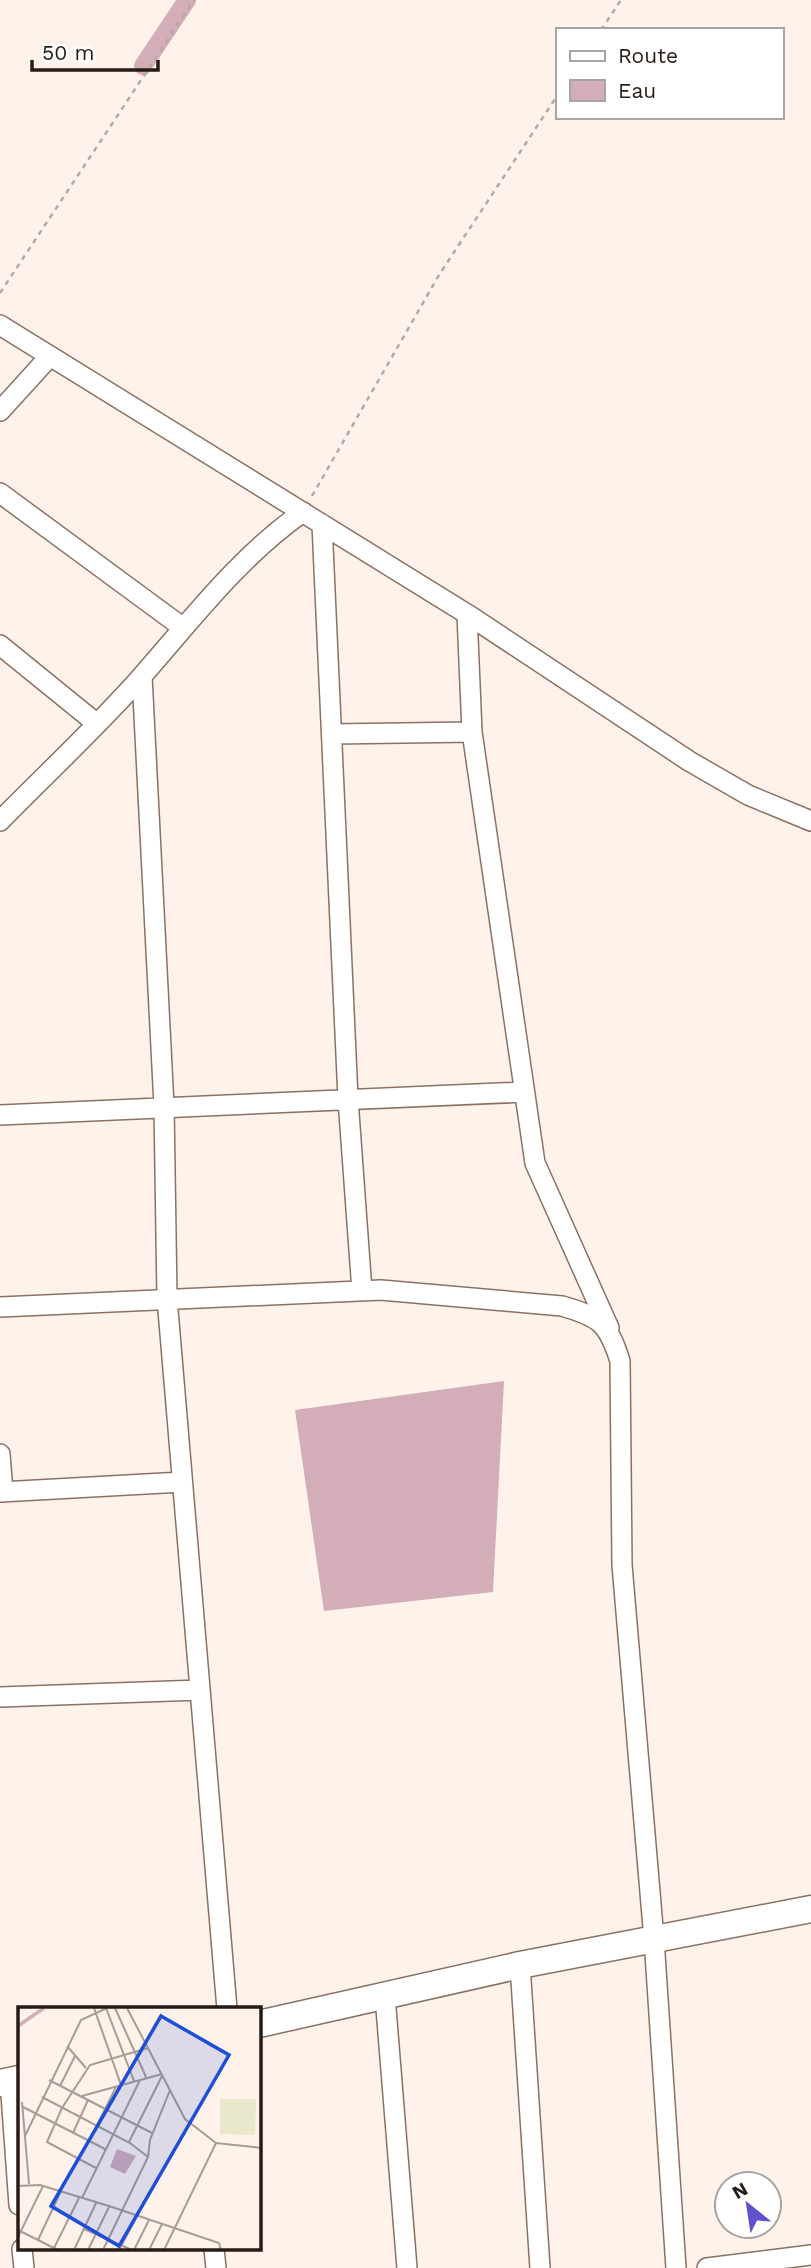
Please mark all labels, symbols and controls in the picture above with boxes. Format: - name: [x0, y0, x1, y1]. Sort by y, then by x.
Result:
- scale bar: [32, 28, 158, 72]
- legend: [556, 28, 783, 119]
- text: 50 m: [42, 40, 94, 65]
- text: Route: [618, 43, 678, 68]
- text: Eau: [618, 78, 656, 103]
- inset map: [18, 2007, 261, 2250]
- north arrow: [713, 2170, 783, 2240]
- text: N: [728, 2177, 752, 2204]

